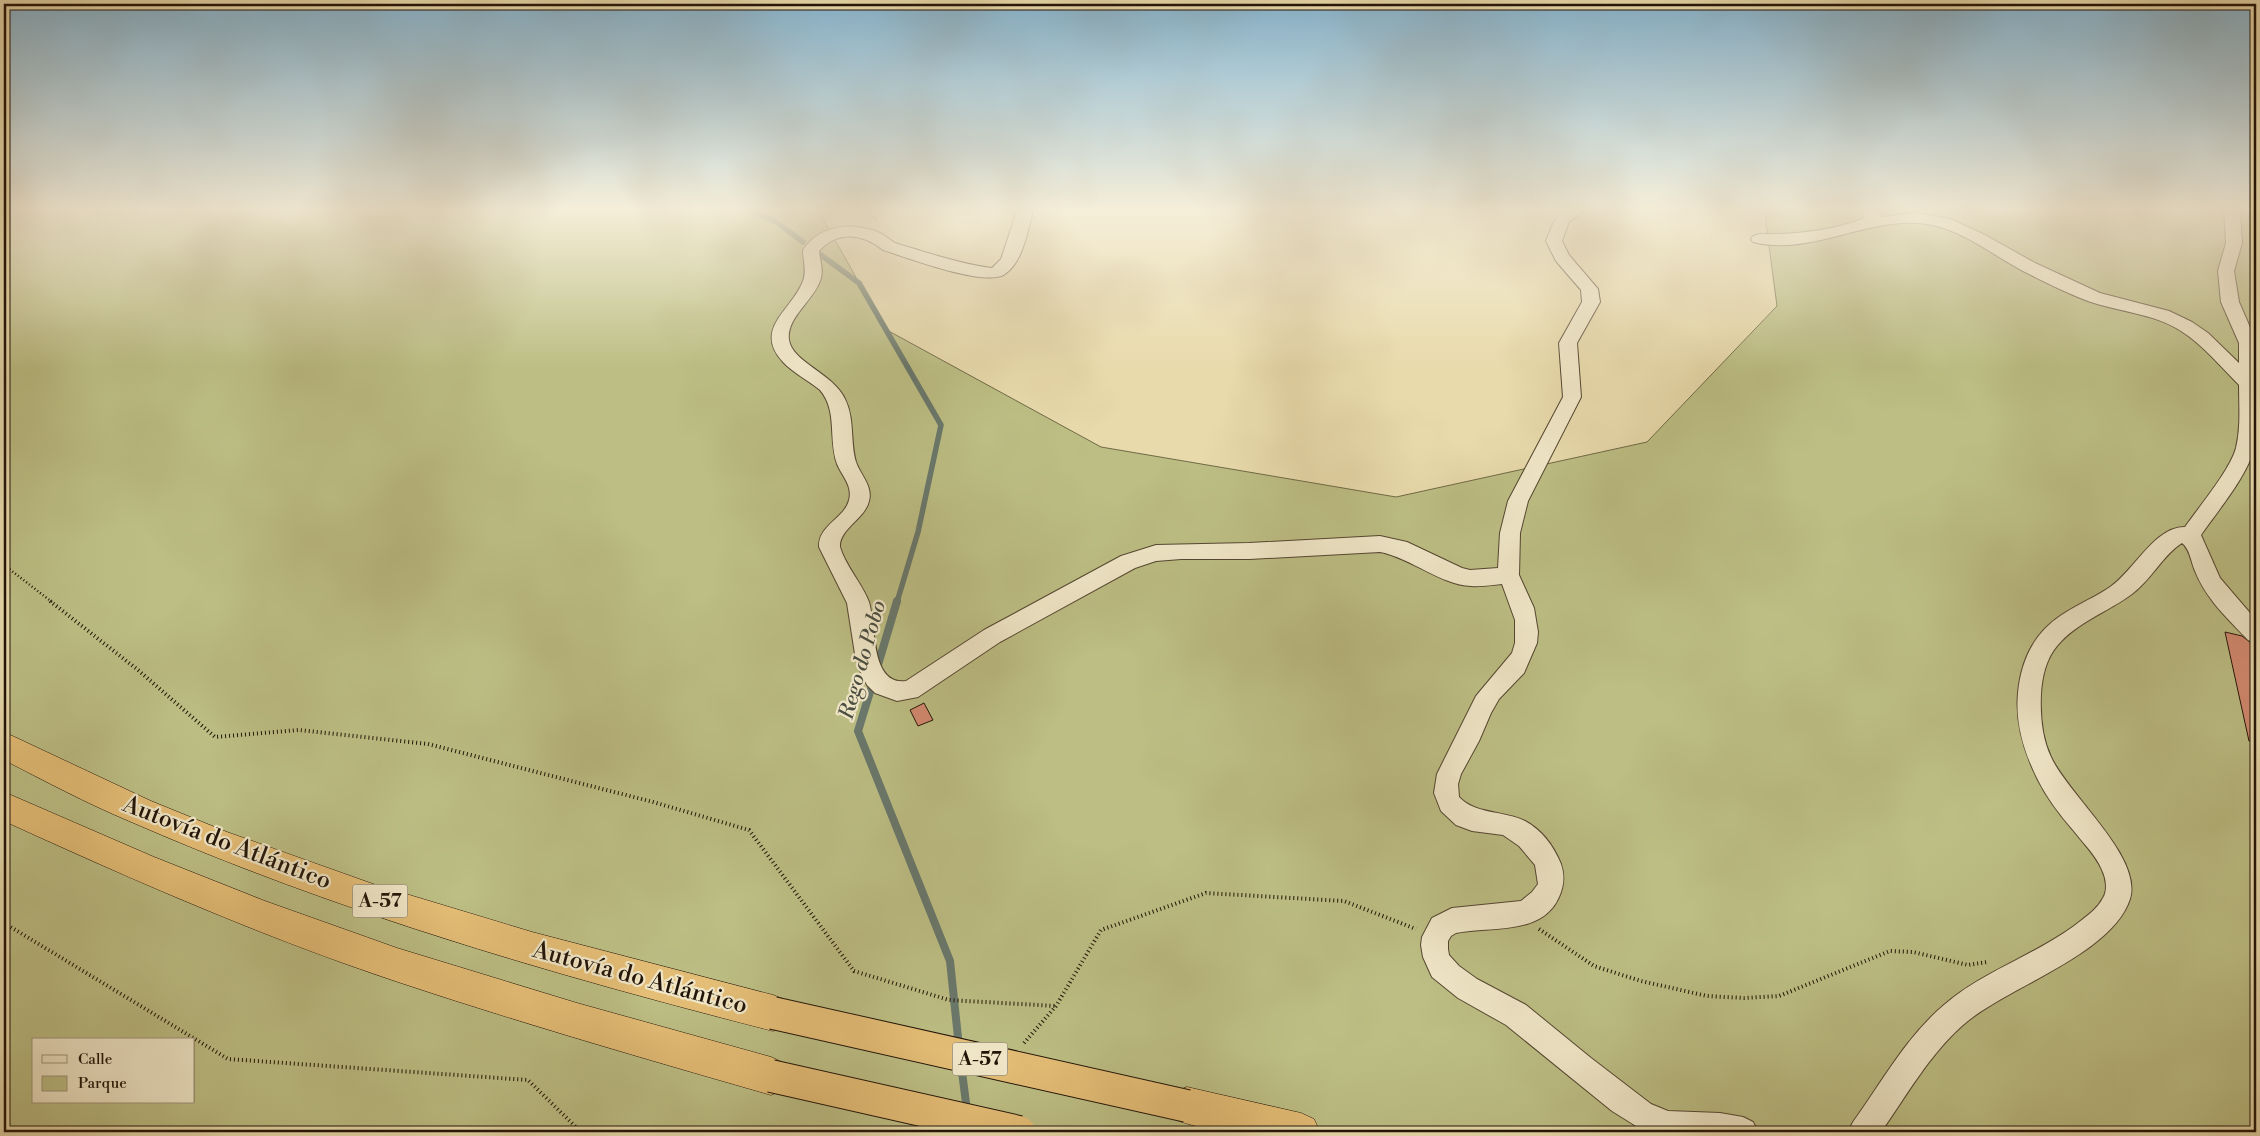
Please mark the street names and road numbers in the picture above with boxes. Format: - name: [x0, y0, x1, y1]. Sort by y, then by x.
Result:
- street label: Autovía do Atlántico: [118, 789, 336, 897]
- road number: A-57: [352, 884, 408, 918]
- street label: Autovía do Atlántico: [528, 935, 751, 1021]
- road number: A-57: [952, 1042, 1008, 1076]

